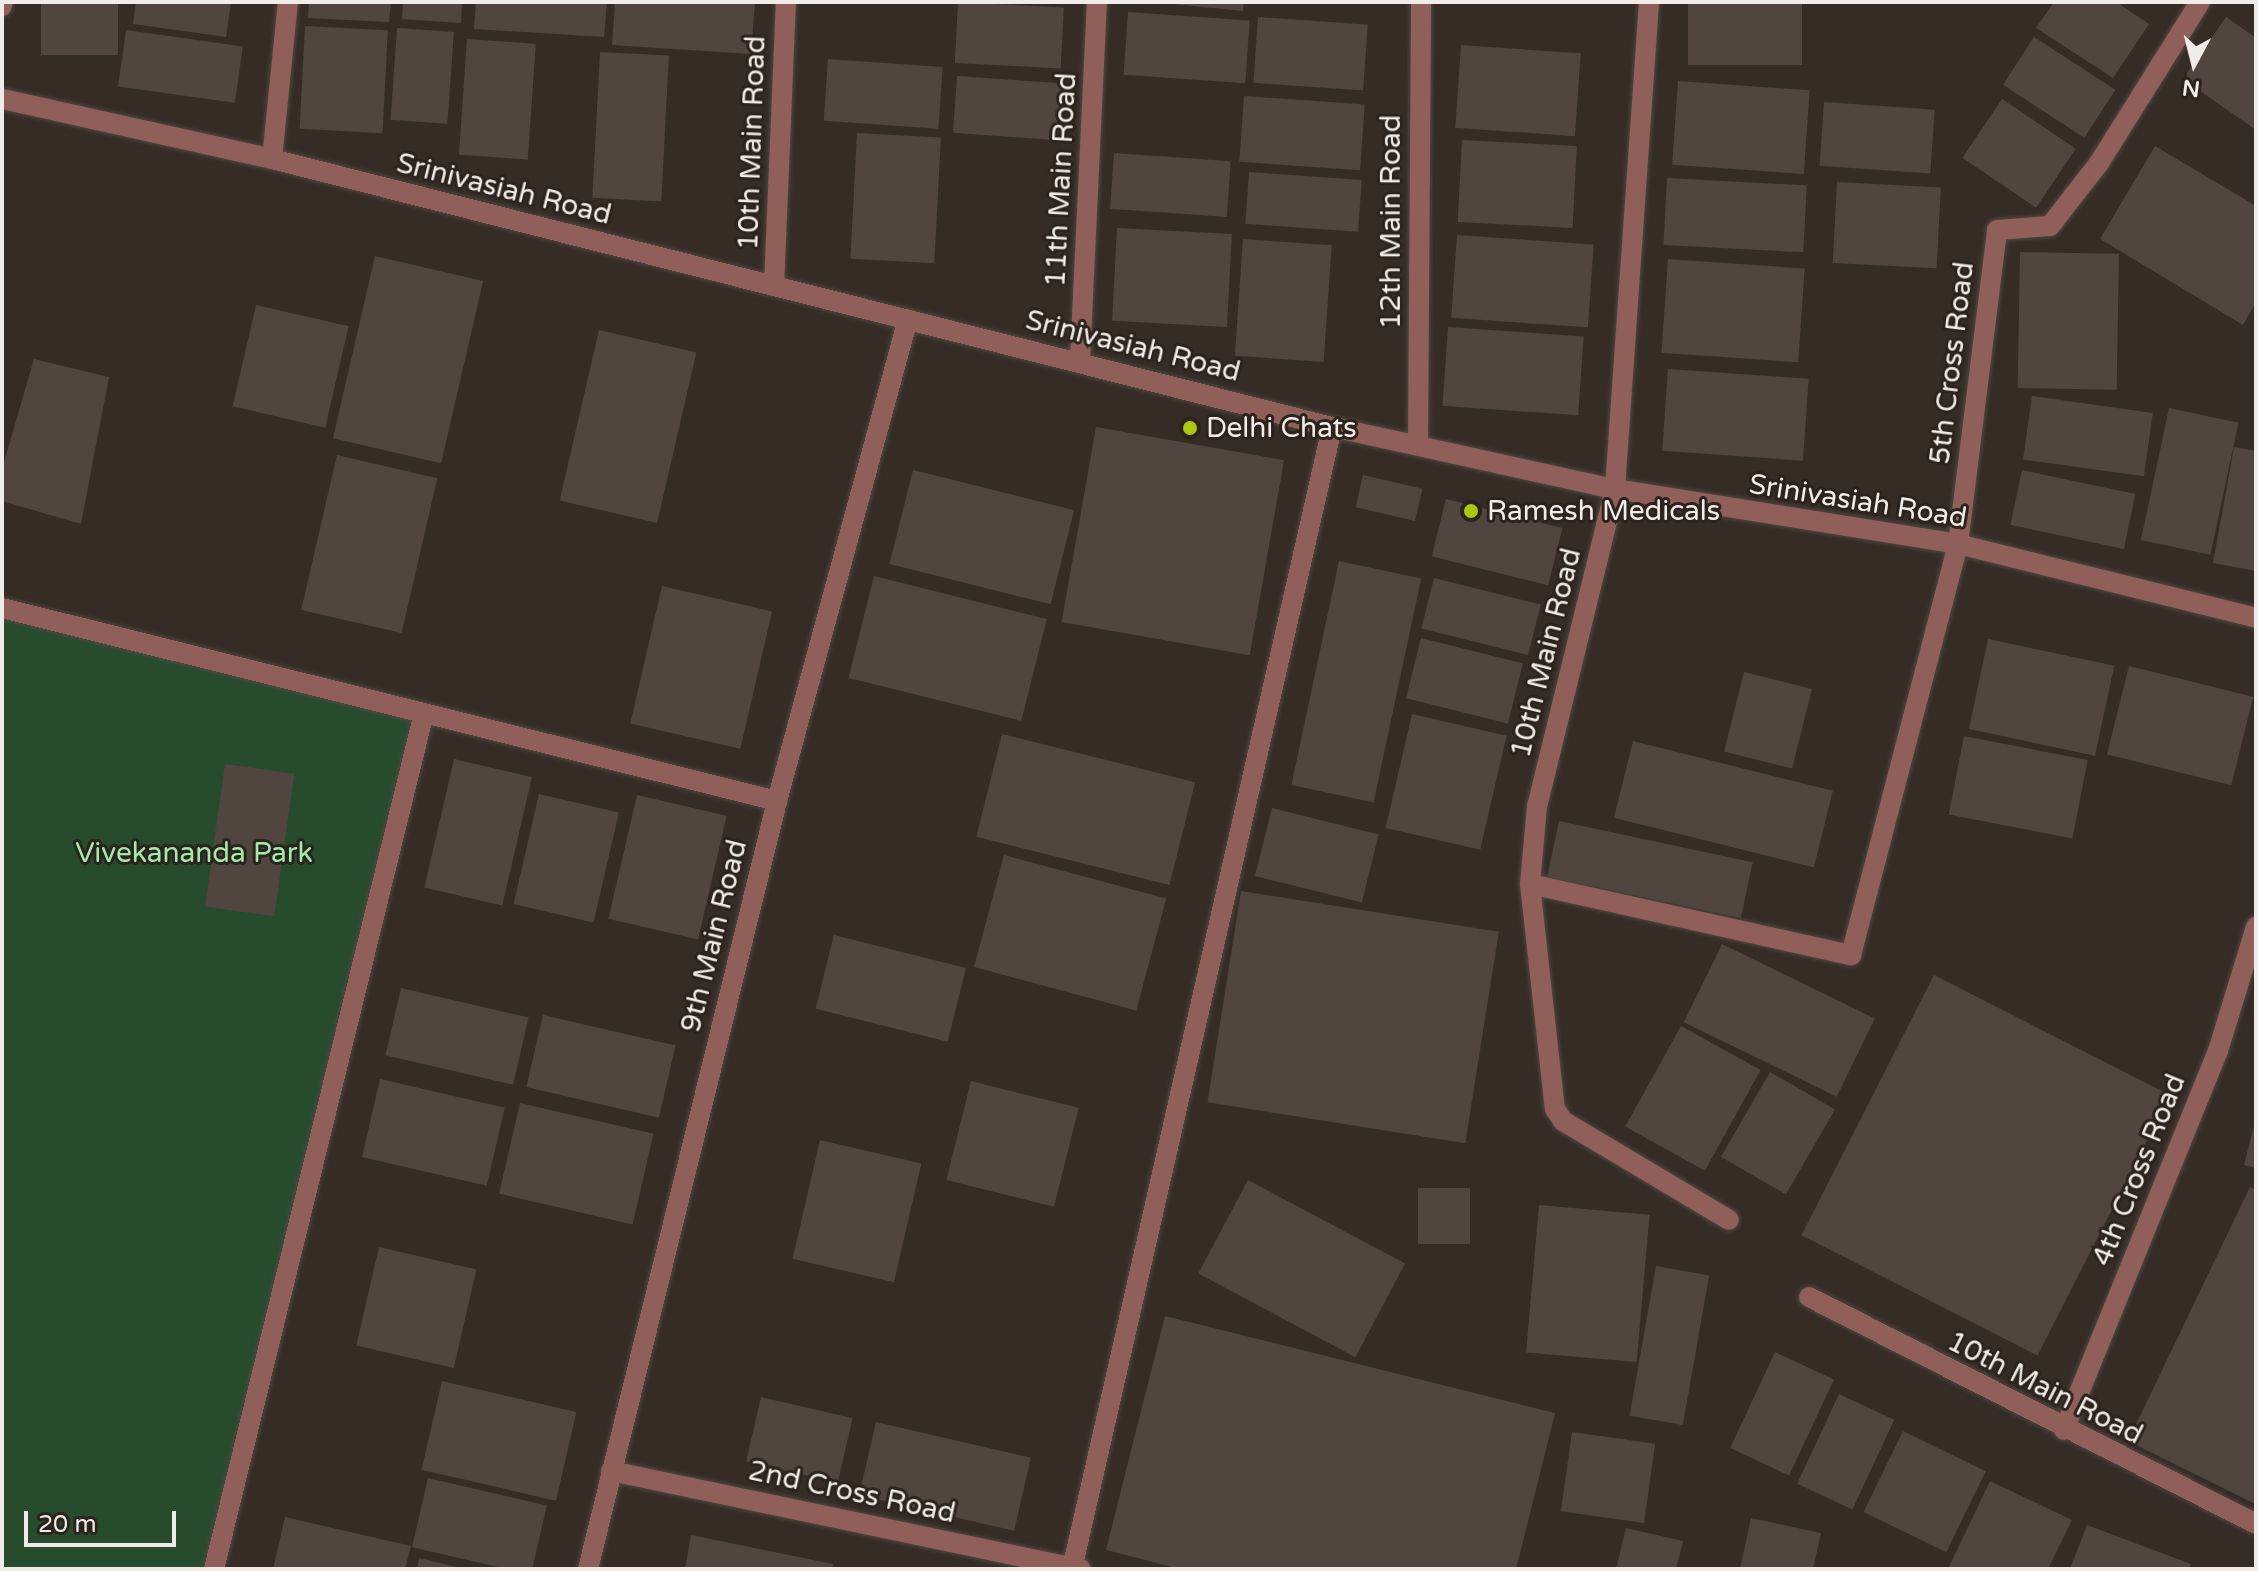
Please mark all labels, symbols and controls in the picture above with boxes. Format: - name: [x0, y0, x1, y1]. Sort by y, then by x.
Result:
- north arrow: [2154, 24, 2234, 104]
- street label: 10th Main Road: [731, 35, 773, 251]
- street label: 11th Main Road: [1039, 72, 1083, 288]
- text: N: [2181, 74, 2201, 102]
- street label: 12th Main Road: [1374, 115, 1408, 329]
- street label: Srinivasiah Road: [393, 146, 615, 232]
- street label: 5th Cross Road: [1923, 260, 1981, 466]
- street label: Srinivasiah Road: [1022, 303, 1244, 389]
- place label: Delhi Chats: [1206, 411, 1357, 445]
- marker: Delhi Chats: [1181, 419, 1199, 437]
- street label: Srinivasiah Road: [1747, 467, 1969, 535]
- place label: Ramesh Medicals: [1487, 494, 1720, 528]
- marker: Ramesh Medicals: [1462, 502, 1480, 520]
- street label: 10th Main Road: [1504, 545, 1588, 761]
- park label: Vivekananda Park: [75, 836, 313, 870]
- street label: 9th Main Road: [674, 836, 754, 1036]
- street label: 4th Cross Road: [2085, 1069, 2193, 1271]
- street label: 10th Main Road: [1942, 1324, 2148, 1452]
- street label: 2nd Cross Road: [745, 1454, 959, 1530]
- scale bar: [28, 1495, 180, 1545]
- text: 20 m: [38, 1510, 96, 1539]

